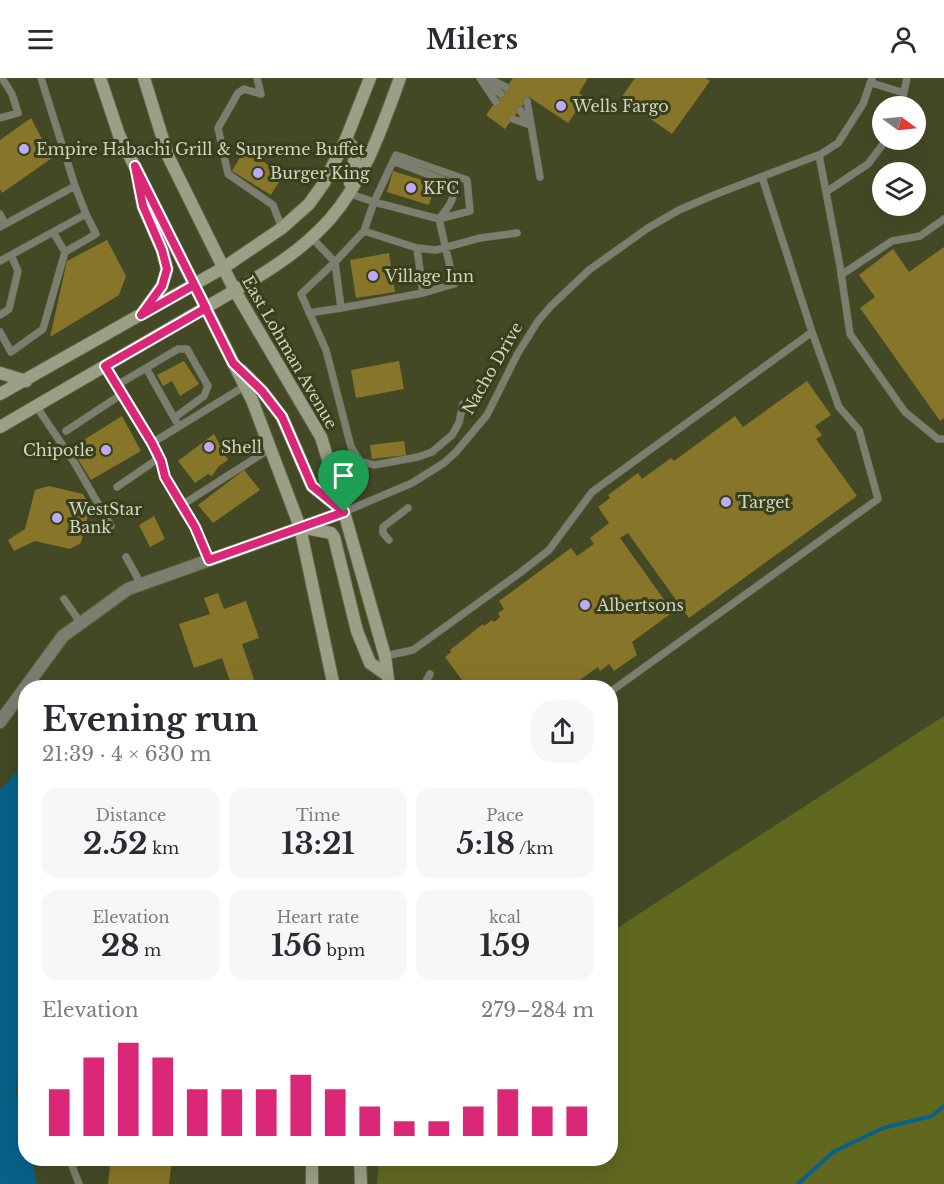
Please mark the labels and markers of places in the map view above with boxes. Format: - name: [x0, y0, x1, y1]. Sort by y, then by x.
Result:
- place label: Wells Fargo: [572, 96, 669, 116]
- marker: Wells Fargo: [554, 99, 568, 113]
- place label: Empire Habachi Grill & Supreme Buffet: [36, 139, 365, 159]
- marker: Empire Habachi Grill & Supreme Buffet: [17, 142, 31, 156]
- place label: Burger King: [270, 163, 370, 183]
- marker: Burger King: [251, 166, 265, 180]
- place label: KFC: [423, 178, 459, 198]
- marker: KFC: [404, 181, 418, 195]
- place label: Village Inn: [384, 266, 474, 286]
- marker: Village Inn: [366, 269, 380, 283]
- place label: Shell: [221, 437, 262, 457]
- place label: Chipotle: [23, 440, 94, 460]
- marker: Shell: [202, 440, 216, 454]
- marker: Chipotle: [99, 443, 113, 457]
- pin: [318, 450, 369, 512]
- place label: Target: [738, 492, 790, 512]
- marker: Target: [719, 495, 733, 509]
- place label: WestStar Bank: [68, 499, 142, 537]
- marker: WestStar Bank: [50, 511, 64, 525]
- place label: Albertsons: [596, 595, 684, 615]
- marker: Albertsons: [578, 598, 592, 612]

